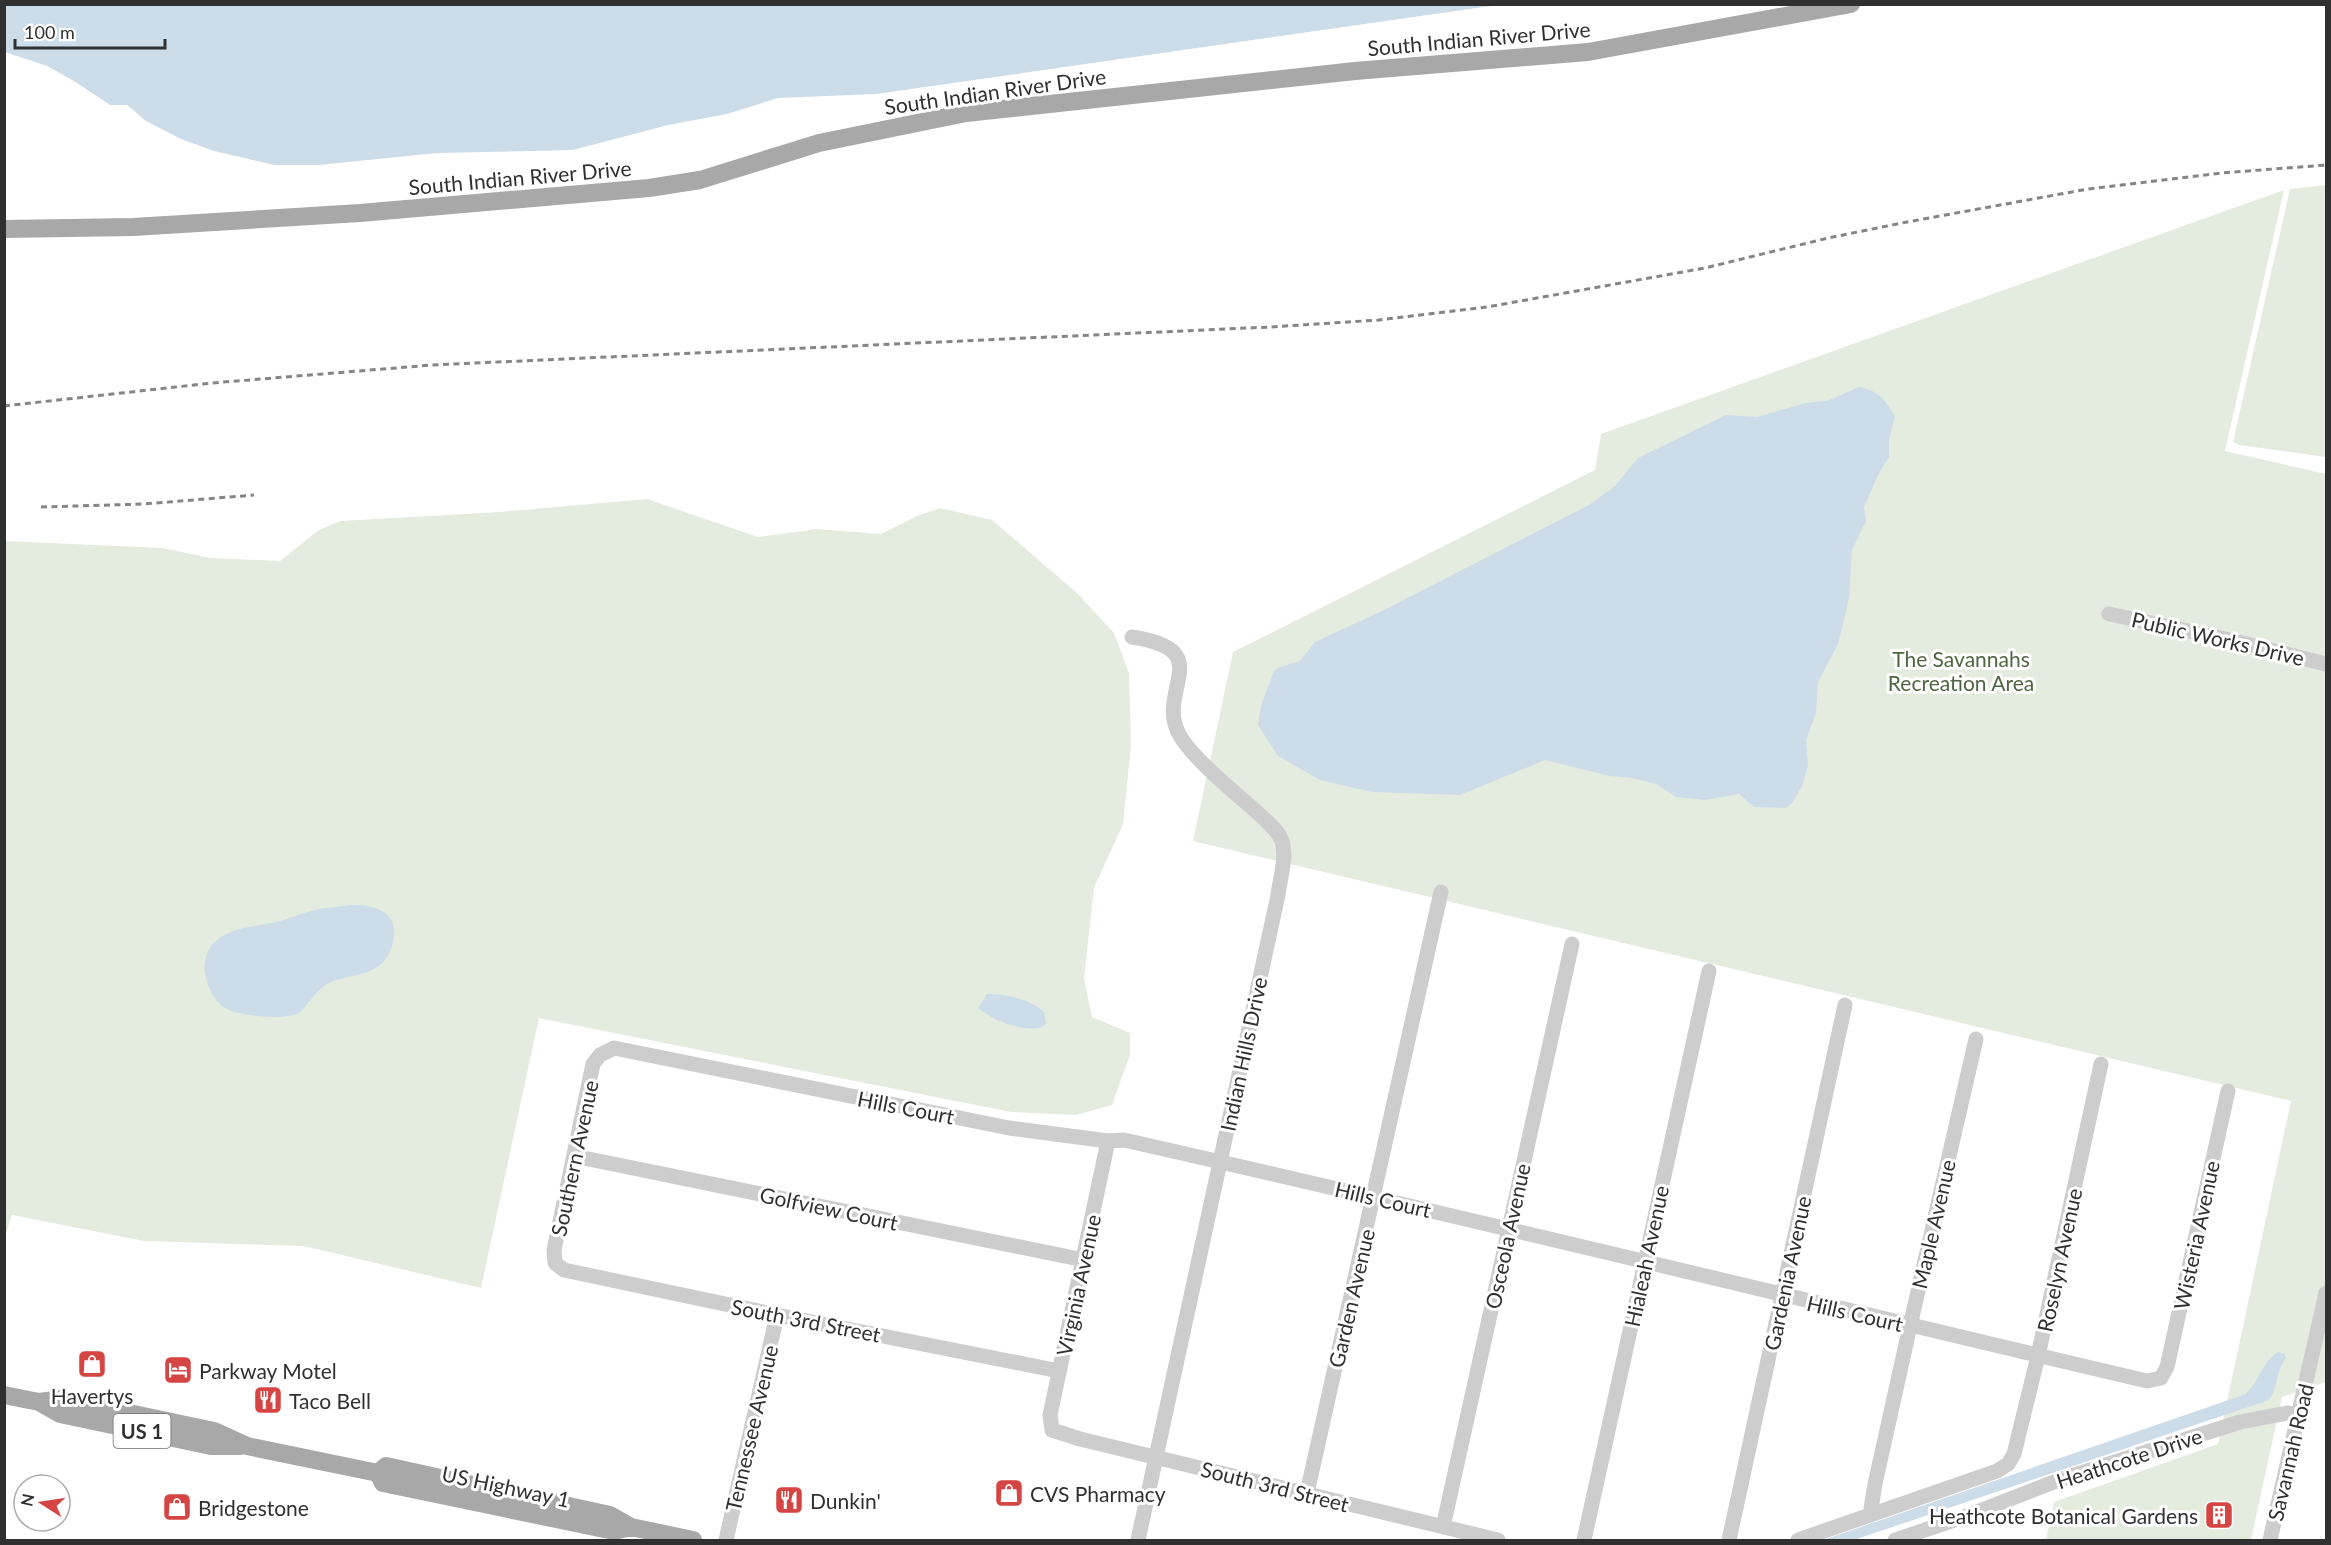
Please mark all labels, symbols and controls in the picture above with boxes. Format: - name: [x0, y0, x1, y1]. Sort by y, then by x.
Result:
- scale bar: [15, 12, 165, 50]
- street label: South Indian River Drive: [1367, 16, 1591, 60]
- text: 100 m: [24, 21, 75, 43]
- street label: South Indian River Drive: [883, 63, 1107, 119]
- street label: South Indian River Drive: [408, 155, 632, 199]
- street label: Public Works Drive: [2129, 606, 2307, 670]
- park label: The Savannahs Recreation Area: [1888, 646, 2034, 695]
- street label: Indian Hills Drive: [1214, 975, 1272, 1133]
- street label: Southern Avenue: [545, 1078, 603, 1238]
- street label: Hills Court: [856, 1085, 957, 1129]
- street label: Maple Avenue: [1906, 1157, 1960, 1291]
- street label: Wisteria Avenue: [2168, 1158, 2224, 1312]
- street label: Osceola Avenue: [1479, 1161, 1535, 1311]
- street label: Hills Court: [1332, 1176, 1434, 1222]
- street label: Golfview Court: [758, 1181, 901, 1235]
- street label: Hialeah Avenue: [1619, 1183, 1673, 1329]
- street label: Roselyn Avenue: [2032, 1186, 2086, 1334]
- street label: Gardenia Avenue: [1758, 1194, 1816, 1352]
- street label: Virginia Avenue: [1051, 1212, 1105, 1358]
- street label: Garden Avenue: [1323, 1226, 1379, 1370]
- street label: Hills Court: [1804, 1290, 1906, 1336]
- street label: South 3rd Street: [729, 1293, 883, 1347]
- street label: Tennessee Avenue: [720, 1342, 782, 1514]
- shop icon: Havertys: [76, 1348, 108, 1380]
- hotel icon: Parkway Motel: [162, 1354, 194, 1386]
- place label: Parkway Motel: [199, 1358, 337, 1383]
- street label: Savannah Road: [2262, 1381, 2318, 1523]
- place label: Havertys: [51, 1383, 133, 1408]
- restaurant icon: Taco Bell: [252, 1384, 284, 1416]
- place label: Taco Bell: [289, 1388, 371, 1413]
- road number: US 1: [114, 1414, 170, 1448]
- street label: Heathcote Drive: [2053, 1423, 2205, 1493]
- street label: South 3rd Street: [1199, 1456, 1352, 1517]
- street label: US Highway 1: [440, 1460, 572, 1512]
- north arrow: [12, 1473, 72, 1533]
- shop icon: CVS Pharmacy: [993, 1477, 1025, 1509]
- place label: CVS Pharmacy: [1030, 1481, 1166, 1506]
- restaurant icon: Dunkin': [773, 1484, 805, 1516]
- place label: Dunkin': [810, 1488, 881, 1513]
- shop icon: Bridgestone: [161, 1491, 193, 1523]
- text: N: [16, 1492, 37, 1508]
- place label: Bridgestone: [198, 1495, 309, 1520]
- building icon: Heathcote Botanical Gardens: [2203, 1499, 2235, 1531]
- place label: Heathcote Botanical Gardens: [1929, 1503, 2198, 1528]

